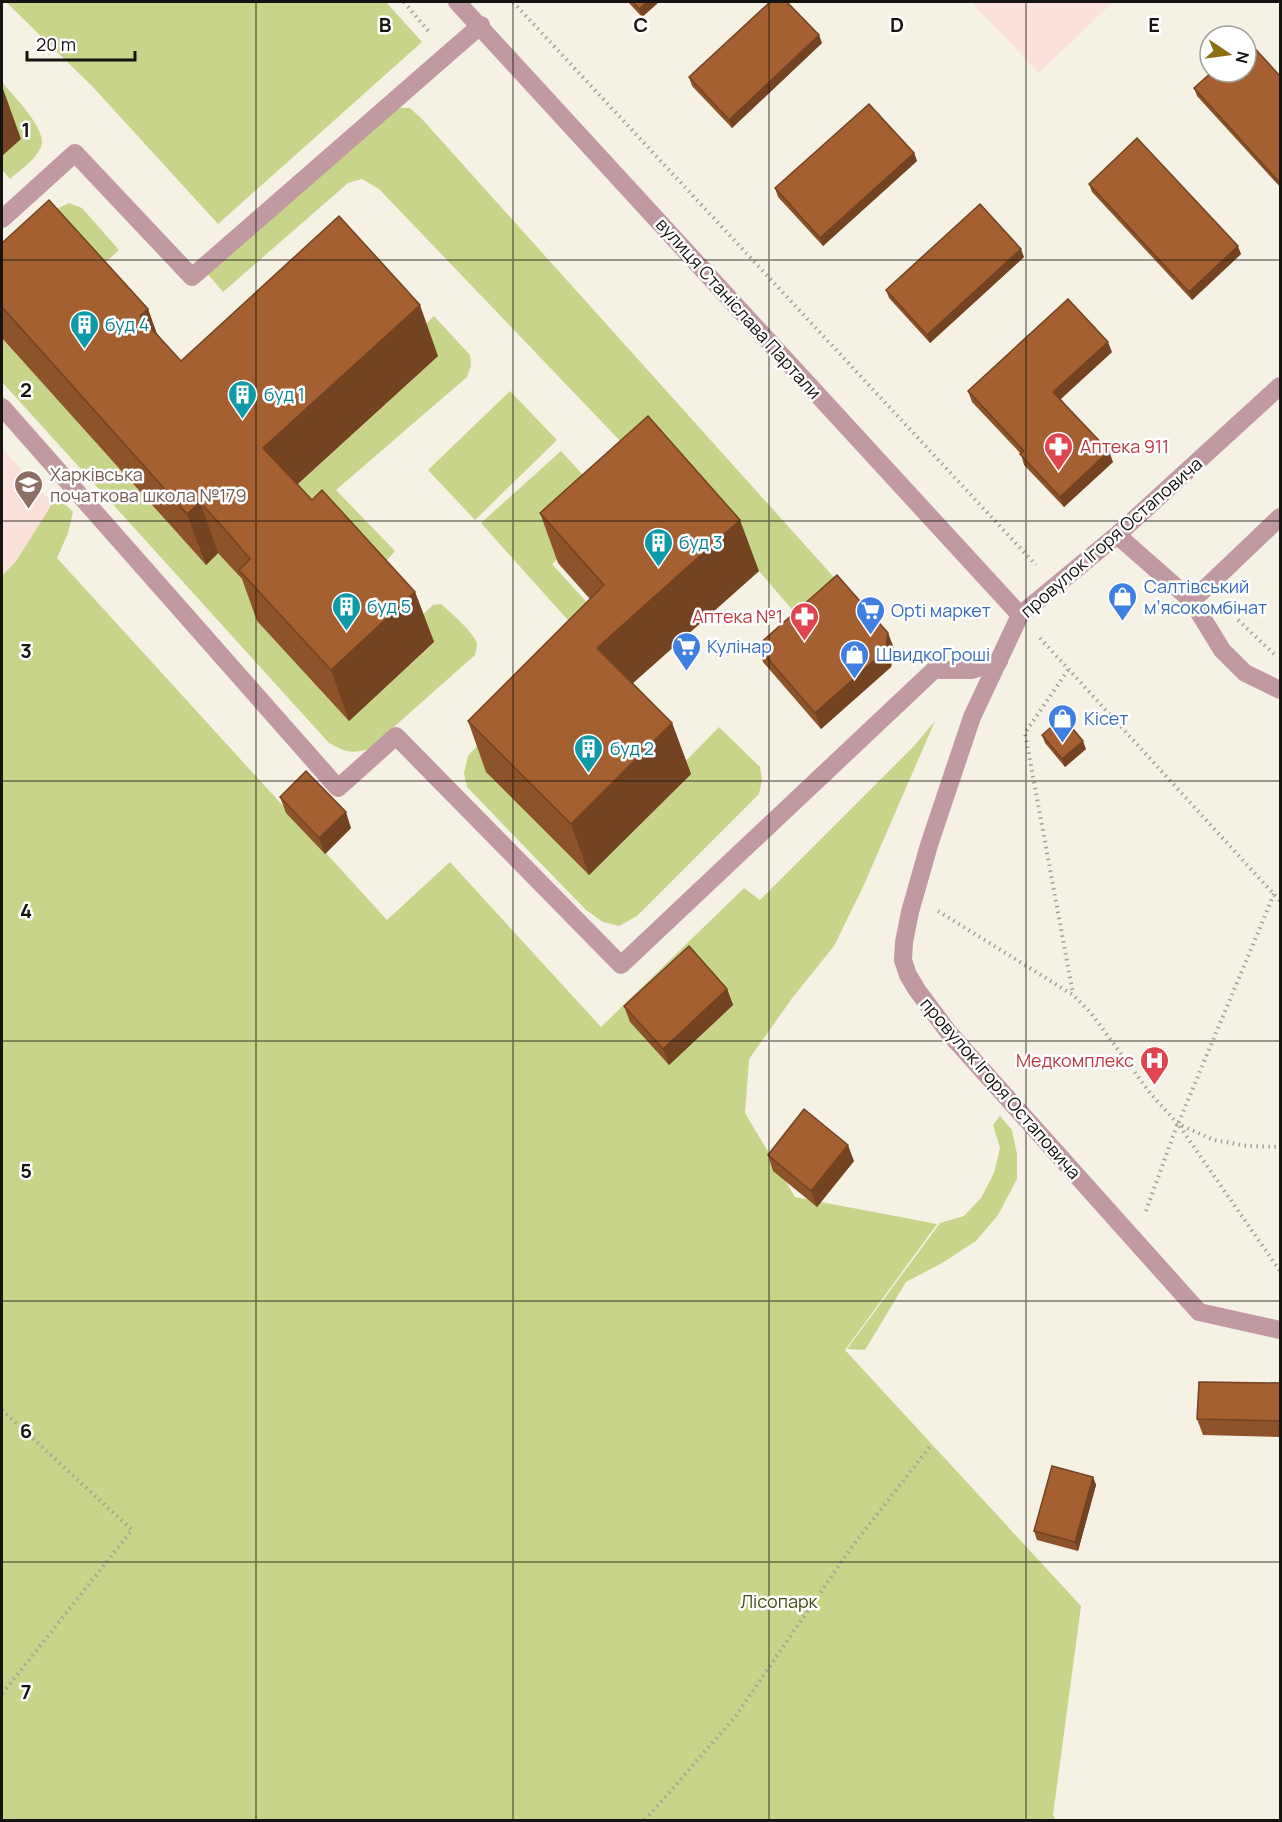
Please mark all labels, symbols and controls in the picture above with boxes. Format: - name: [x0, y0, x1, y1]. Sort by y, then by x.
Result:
- text: B: [379, 11, 392, 38]
- text: C: [634, 11, 648, 38]
- text: D: [890, 11, 904, 38]
- text: E: [1148, 11, 1160, 38]
- scale bar: [27, 24, 135, 62]
- north arrow: [1198, 24, 1258, 84]
- text: 20 m: [36, 32, 76, 56]
- text: N: [1231, 49, 1255, 65]
- text: 1: [22, 116, 30, 143]
- street label: вулиця Станіслава Партали: [651, 212, 827, 404]
- building icon: буд 4: [68, 308, 100, 350]
- place label: буд 4: [105, 312, 149, 336]
- text: 2: [20, 376, 32, 403]
- building icon: буд 1: [227, 378, 259, 420]
- place label: буд 1: [264, 382, 305, 406]
- pharmacy icon: Аптека 911: [1043, 430, 1075, 472]
- place label: Аптека 911: [1080, 434, 1169, 458]
- street label: провулок Ігоря Остаповича: [1015, 451, 1207, 623]
- place label: Харківська початкова школа №179: [50, 462, 247, 507]
- school or university icon: Харківська початкова школа №179: [13, 468, 45, 510]
- building icon: буд 3: [642, 526, 674, 568]
- place label: буд 3: [679, 530, 723, 554]
- place label: Салтівський мʼясокомбінат: [1144, 574, 1267, 619]
- shop icon: Салтівський мʼясокомбінат: [1107, 580, 1139, 622]
- building icon: буд 5: [330, 590, 362, 632]
- place label: буд 5: [367, 594, 411, 618]
- supermarket icon: Opti маркет: [854, 594, 886, 636]
- place label: Opti маркет: [891, 598, 991, 622]
- pharmacy icon: Аптека №1: [788, 600, 820, 642]
- place label: Аптека №1: [692, 604, 783, 628]
- supermarket icon: Кулінар: [670, 630, 702, 672]
- place label: Кулінар: [707, 634, 772, 658]
- text: 3: [20, 637, 32, 664]
- shop icon: ШвидкоГроші: [839, 638, 871, 680]
- place label: ШвидкоГроші: [876, 642, 990, 666]
- shop icon: Кісет: [1047, 702, 1079, 744]
- place label: Кісет: [1084, 706, 1128, 730]
- building icon: буд 2: [573, 732, 605, 774]
- place label: буд 2: [610, 736, 654, 760]
- text: 4: [20, 897, 32, 924]
- street label: провулок Ігоря Остаповича: [915, 992, 1087, 1184]
- hospital icon: Медкомплекс: [1139, 1044, 1171, 1086]
- place label: Медкомплекс: [1016, 1048, 1134, 1072]
- text: 5: [20, 1157, 32, 1184]
- text: 6: [20, 1417, 32, 1444]
- park label: Лісопарк: [741, 1589, 819, 1613]
- text: 7: [21, 1678, 31, 1705]

